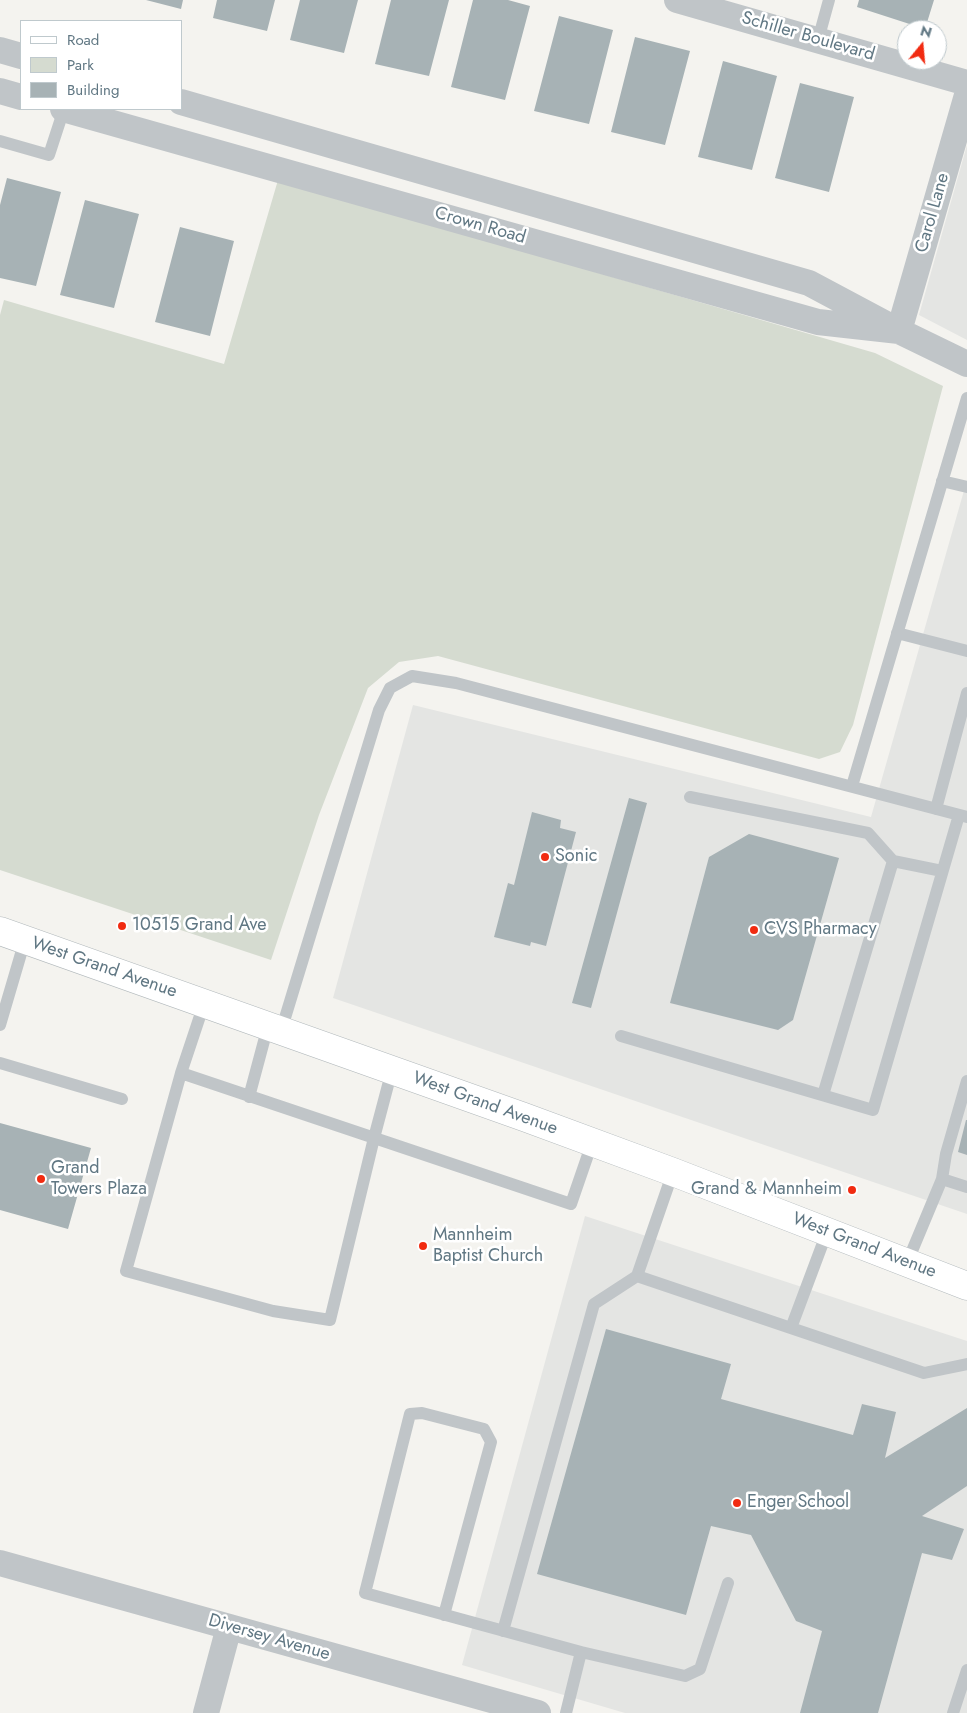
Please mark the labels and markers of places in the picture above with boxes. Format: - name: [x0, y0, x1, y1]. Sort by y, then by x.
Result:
- place label: Sonic: [555, 846, 597, 868]
- marker: Sonic: [539, 851, 551, 863]
- place label: 10515 Grand Ave: [132, 915, 266, 937]
- place label: CVS Pharmacy: [764, 919, 877, 941]
- marker: 10515 Grand Ave: [116, 920, 128, 932]
- marker: CVS Pharmacy: [748, 924, 760, 936]
- place label: Grand Towers Plaza: [51, 1158, 147, 1200]
- marker: Grand Towers Plaza: [35, 1173, 47, 1185]
- place label: Grand & Mannheim: [691, 1179, 842, 1201]
- marker: Grand & Mannheim: [846, 1184, 858, 1196]
- place label: Mannheim Baptist Church: [433, 1225, 543, 1268]
- marker: Mannheim Baptist Church: [417, 1240, 429, 1252]
- place label: Enger School: [747, 1492, 849, 1514]
- marker: Enger School: [731, 1497, 743, 1509]

